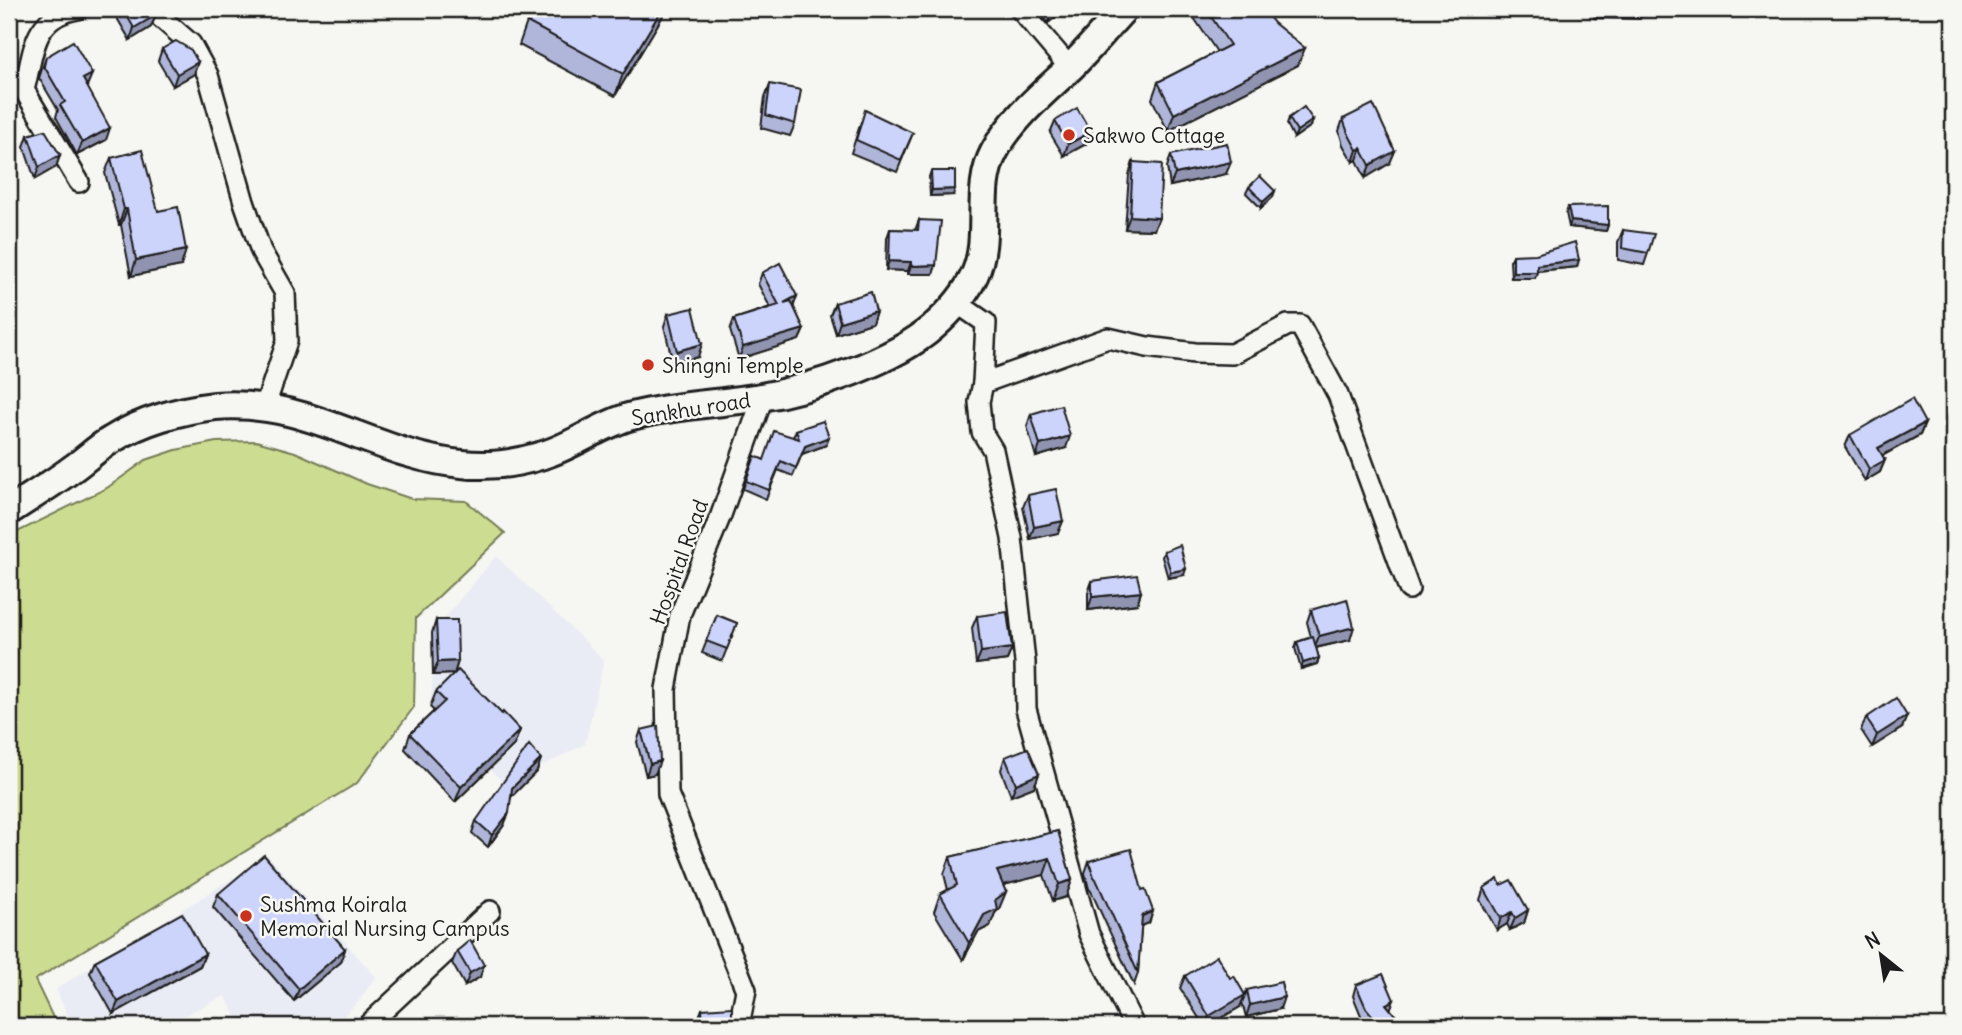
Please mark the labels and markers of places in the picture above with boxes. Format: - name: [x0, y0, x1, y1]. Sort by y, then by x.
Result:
- place label: Sakwo Cottage: [1083, 122, 1225, 149]
- marker: Sakwo Cottage: [1061, 127, 1077, 143]
- place label: Shingni Temple: [662, 352, 803, 379]
- marker: Shingni Temple: [640, 357, 656, 373]
- place label: Sushma Koirala Memorial Nursing Campus: [260, 891, 510, 942]
- marker: Sushma Koirala Memorial Nursing Campus: [238, 908, 254, 924]

